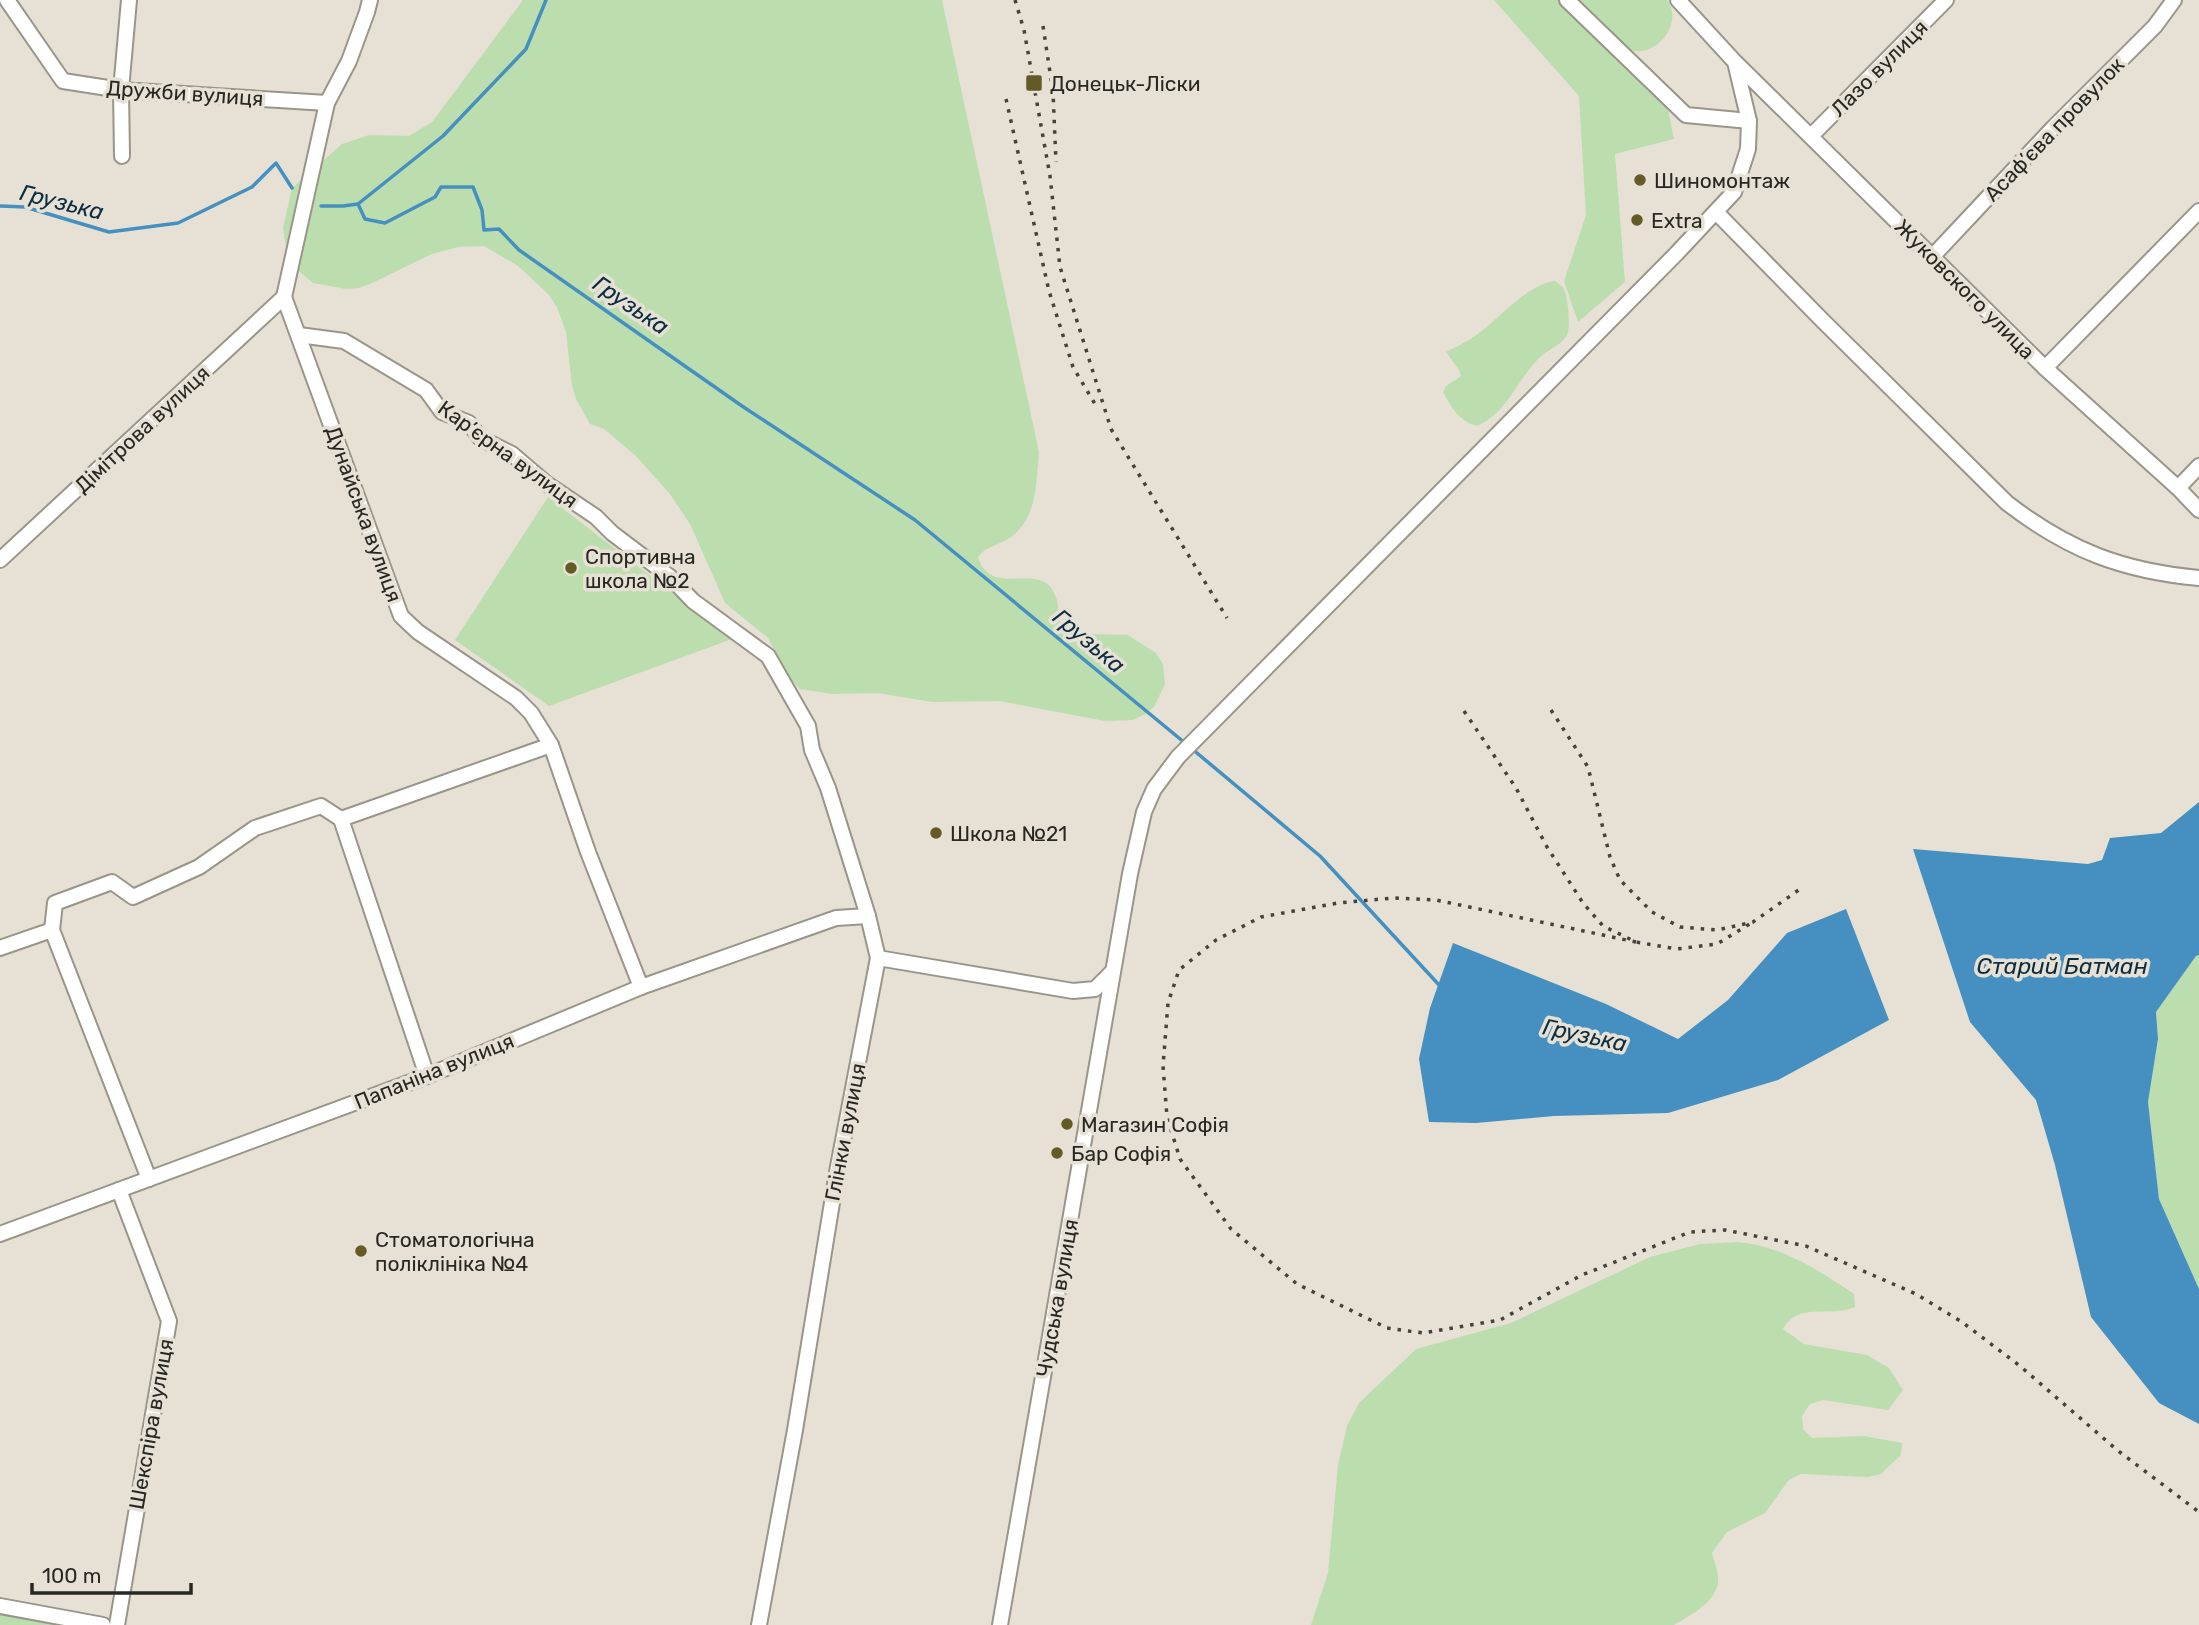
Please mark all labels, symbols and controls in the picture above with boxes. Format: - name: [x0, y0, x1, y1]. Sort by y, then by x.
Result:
- street label: Лазо вулиця: [1825, 14, 1933, 122]
- street label: Асаф’єва провулок: [1979, 52, 2129, 206]
- place label: Донецьк-Ліски: [1050, 71, 1200, 96]
- marker: Донецьк-Ліски: [1024, 73, 1044, 93]
- street label: Дружби вулиця: [106, 75, 264, 111]
- place label: Шиномонтаж: [1654, 168, 1790, 193]
- marker: Шиномонтаж: [1632, 172, 1648, 188]
- water label: Грузька: [17, 178, 107, 226]
- place label: Extra: [1651, 208, 1703, 233]
- marker: Extra: [1629, 212, 1645, 228]
- street label: Жуковского улица: [1890, 214, 2040, 364]
- water label: Грузька: [588, 270, 674, 340]
- street label: Дімітрова вулиця: [69, 360, 215, 498]
- street label: Кар’єрна вулиця: [433, 395, 583, 513]
- street label: Дунайська вулиця: [320, 422, 408, 606]
- place label: Спортивна школа №2: [585, 544, 696, 593]
- marker: Спортивна школа №2: [563, 560, 579, 576]
- water label: Грузька: [1047, 603, 1131, 679]
- place label: Школа №21: [950, 821, 1067, 846]
- marker: Школа №21: [928, 825, 944, 841]
- water label: Старий Батман: [1977, 952, 2147, 980]
- water label: Грузька: [1540, 1012, 1630, 1058]
- street label: Папаніна вулиця: [350, 1028, 518, 1114]
- street label: Глінки вулиця: [819, 1061, 871, 1203]
- place label: Магазин Софія: [1081, 1112, 1229, 1137]
- marker: Магазин Софія: [1059, 1116, 1075, 1132]
- place label: Бар Софія: [1071, 1141, 1171, 1166]
- marker: Бар Софія: [1049, 1145, 1065, 1161]
- street label: Чудська вулиця: [1031, 1217, 1083, 1379]
- place label: Стоматологічна поліклініка №4: [375, 1227, 535, 1276]
- marker: Стоматологічна поліклініка №4: [353, 1243, 369, 1259]
- street label: Шекспіра вулиця: [124, 1337, 178, 1511]
- scale bar: [32, 1552, 191, 1596]
- text: 100 m: [42, 1563, 101, 1588]

